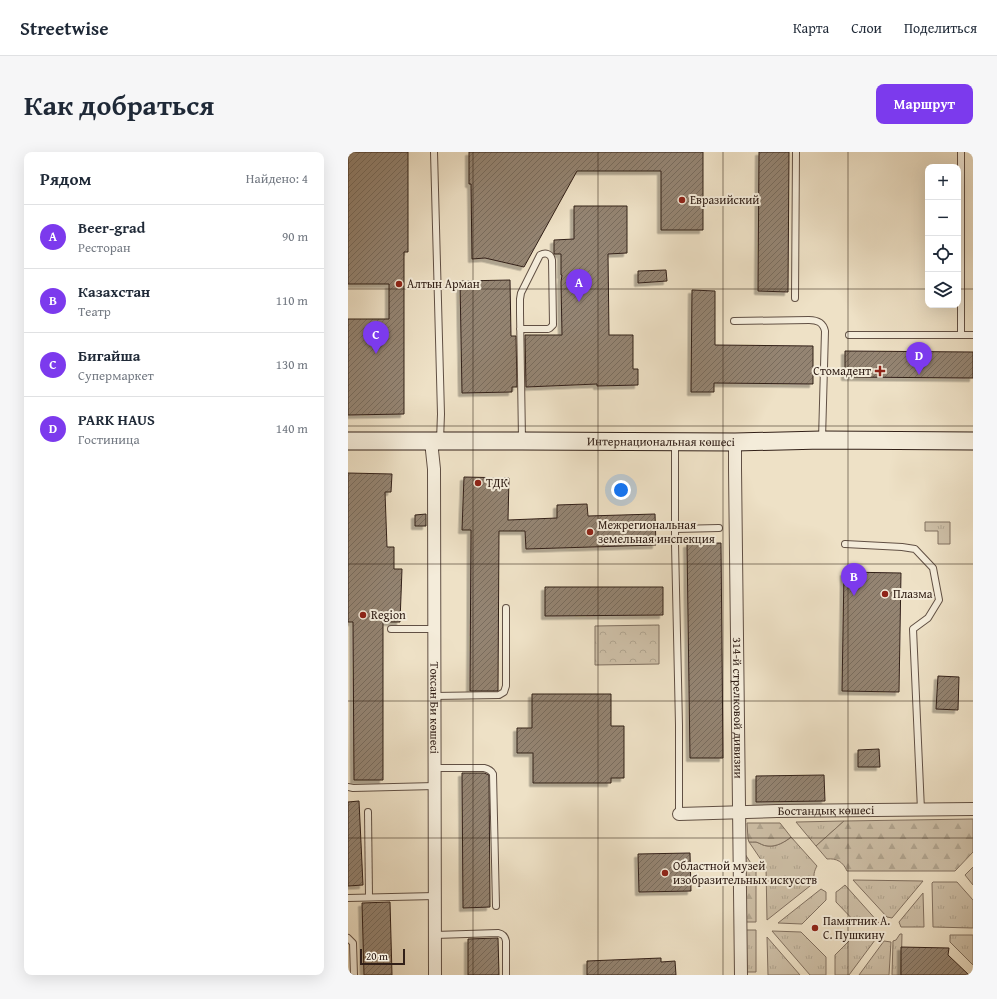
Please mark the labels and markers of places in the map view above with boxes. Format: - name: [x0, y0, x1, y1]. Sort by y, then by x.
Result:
- place label: Евразийский: [690, 191, 759, 208]
- marker: Евразийский: [677, 195, 687, 205]
- pin: A: [566, 269, 592, 302]
- place label: Алтын Арман: [407, 275, 480, 292]
- marker: Алтын Арман: [394, 279, 404, 289]
- pin: C: [363, 321, 389, 354]
- pin: D: [906, 342, 932, 375]
- place label: Стомадент: [813, 362, 871, 379]
- marker: Стомадент: [874, 365, 886, 377]
- place label: ТДК: [486, 474, 508, 491]
- marker: ТДК: [473, 478, 483, 488]
- place label: Межрегиональная земельная инспекция: [598, 516, 715, 547]
- marker: Межрегиональная земельная инспекция: [585, 527, 595, 537]
- pin: B: [841, 563, 867, 596]
- place label: Плазма: [893, 585, 933, 602]
- marker: Плазма: [880, 589, 890, 599]
- place label: Region: [371, 606, 406, 623]
- marker: Region: [358, 610, 368, 620]
- place label: Областной музей изобразительных искусств: [673, 857, 817, 888]
- marker: Областной музей изобразительных искусств: [660, 868, 670, 878]
- place label: Памятник А. С. Пушкину: [823, 912, 890, 943]
- marker: Памятник А. С. Пушкину: [810, 923, 820, 933]

